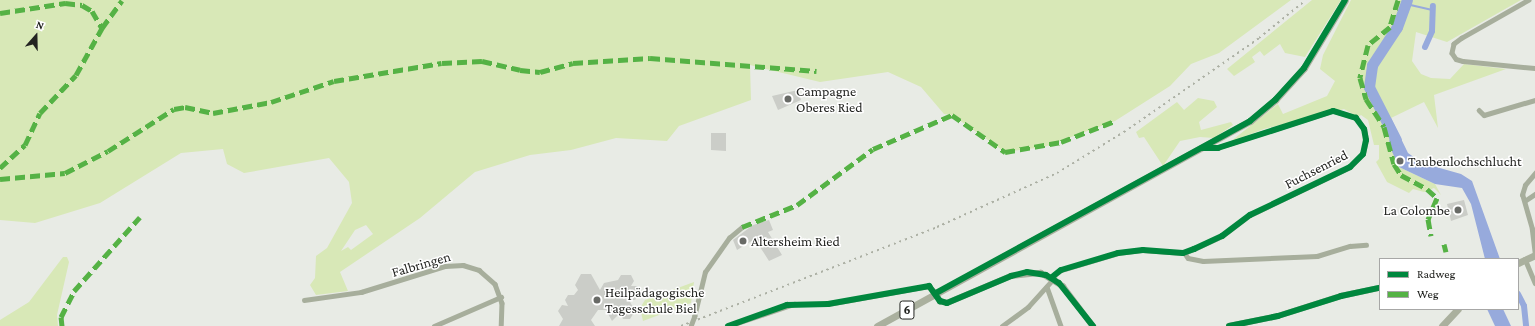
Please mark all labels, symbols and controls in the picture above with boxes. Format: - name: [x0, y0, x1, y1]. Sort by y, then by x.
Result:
- north arrow: [16, 16, 56, 56]
- text: N: [35, 18, 46, 32]
- place label: Campagne Oberes Ried: [796, 83, 863, 116]
- marker: Campagne Oberes Ried: [783, 94, 793, 104]
- street label: Fuchsenried: [1282, 146, 1350, 192]
- place label: Taubenlochschlucht: [1408, 153, 1522, 169]
- marker: Taubenlochschlucht: [1395, 156, 1405, 166]
- place label: La Colombe: [1384, 202, 1450, 218]
- marker: La Colombe: [1453, 205, 1463, 215]
- place label: Altersheim Ried: [751, 233, 840, 249]
- marker: Altersheim Ried: [738, 236, 748, 246]
- street label: Falbringen: [390, 248, 452, 280]
- legend: [1379, 258, 1519, 310]
- text: Radweg: [1417, 267, 1455, 281]
- place label: Heilpädagogische Tagesschule Biel: [605, 284, 704, 316]
- text: Weg: [1417, 287, 1439, 301]
- marker: Heilpädagogische Tagesschule Biel: [592, 295, 602, 305]
- road number: 6: [899, 299, 915, 321]

